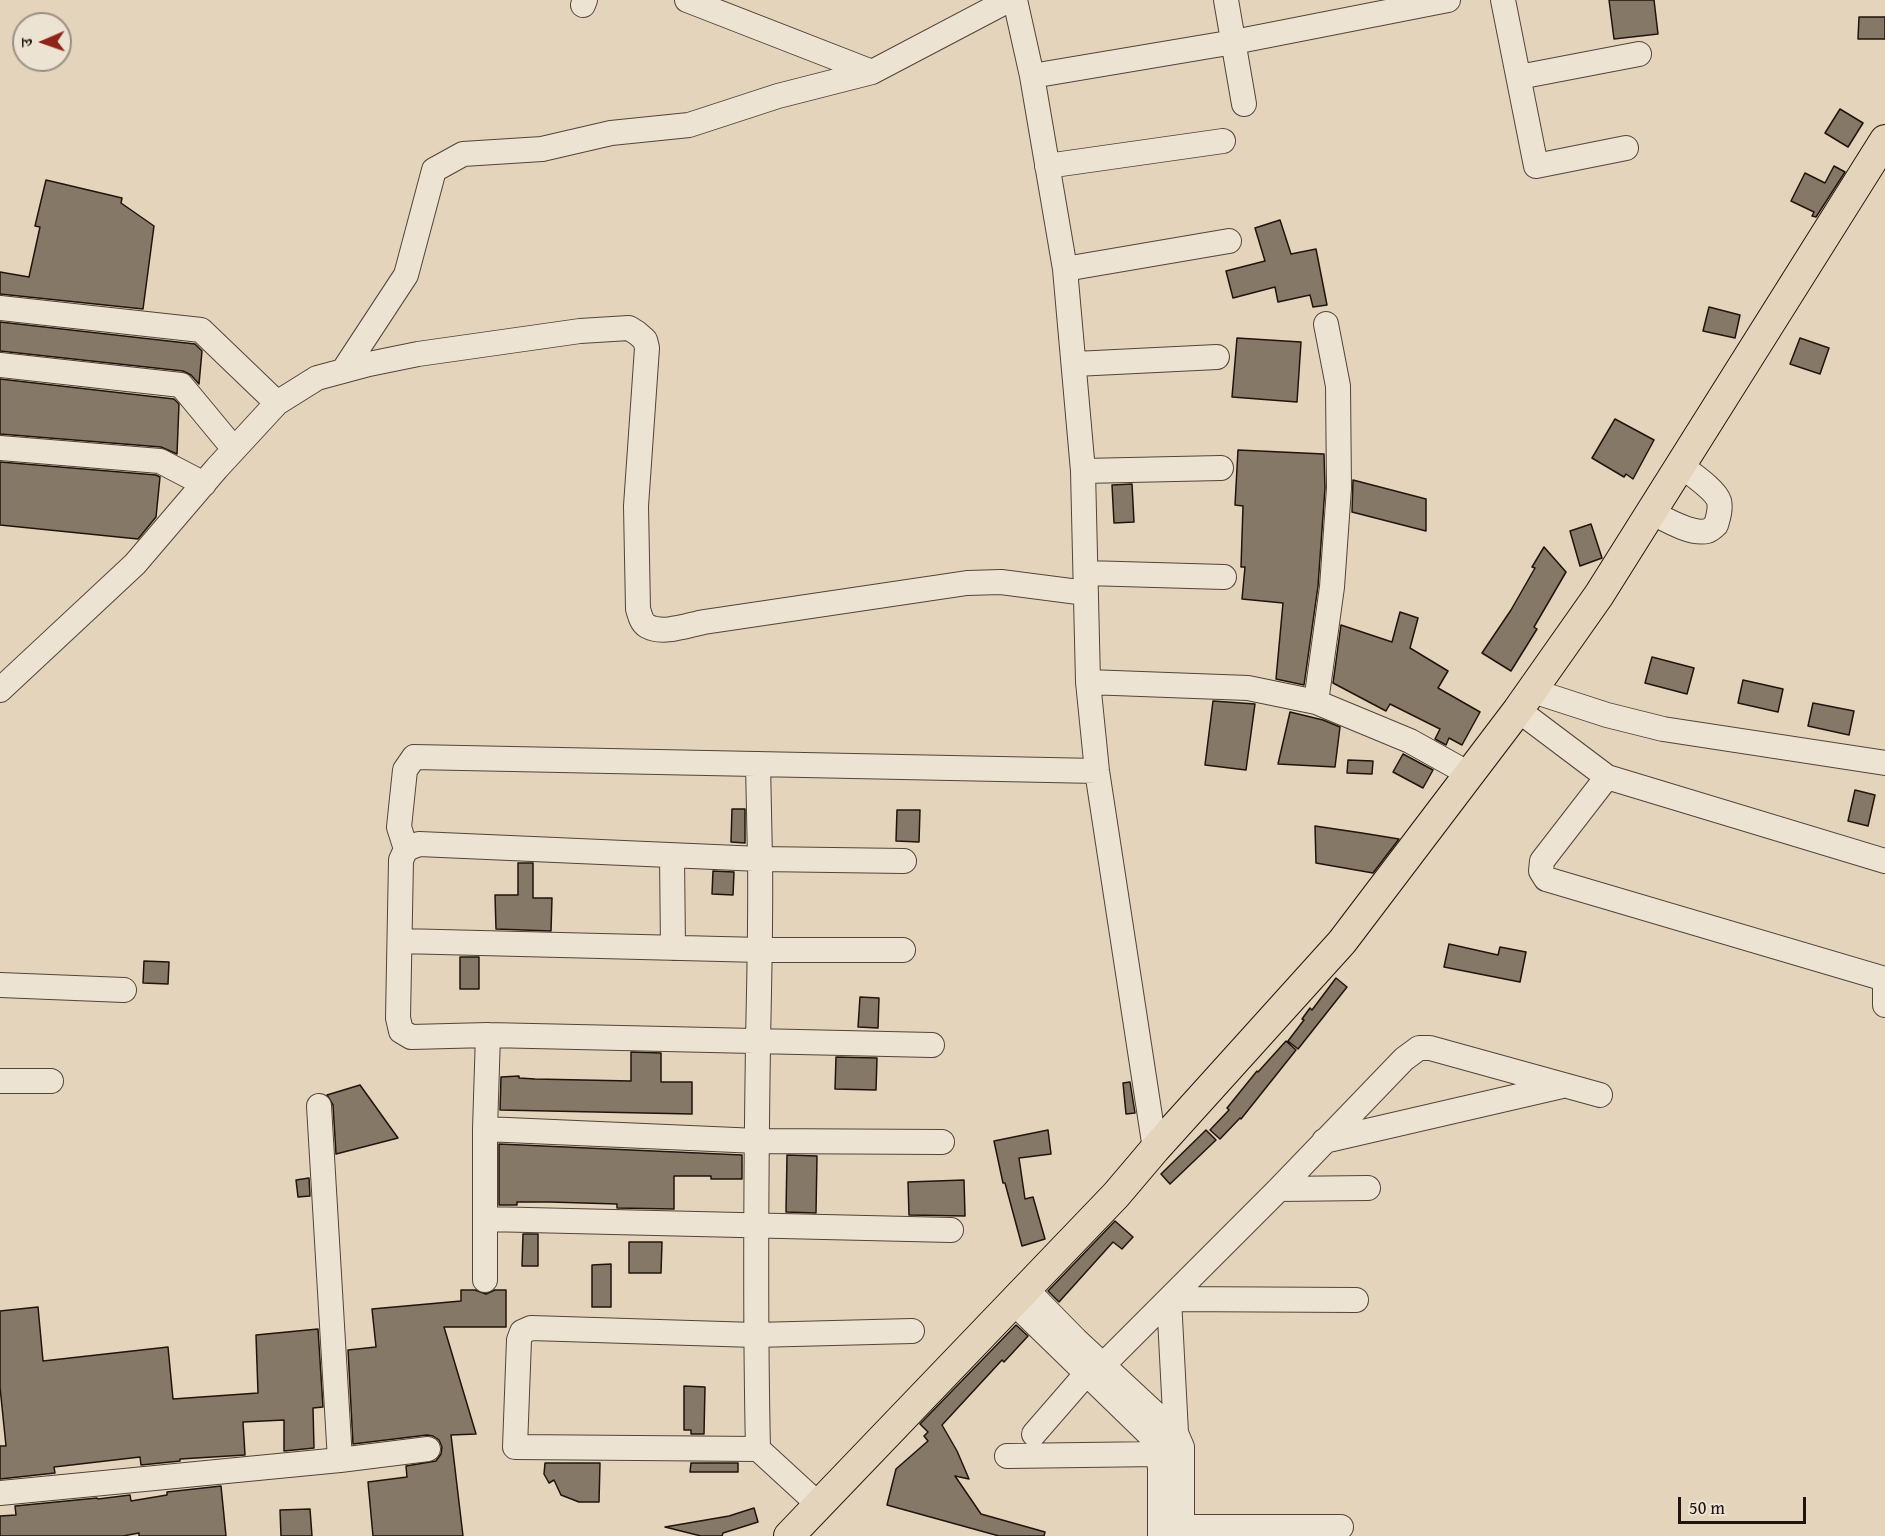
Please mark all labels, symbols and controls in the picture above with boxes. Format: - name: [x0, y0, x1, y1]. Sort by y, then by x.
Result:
- north arrow: [12, 12, 72, 72]
- text: उ: [14, 38, 38, 47]
- scale bar: [1681, 1485, 1808, 1523]
- text: 50 m: [1689, 1494, 1725, 1521]

